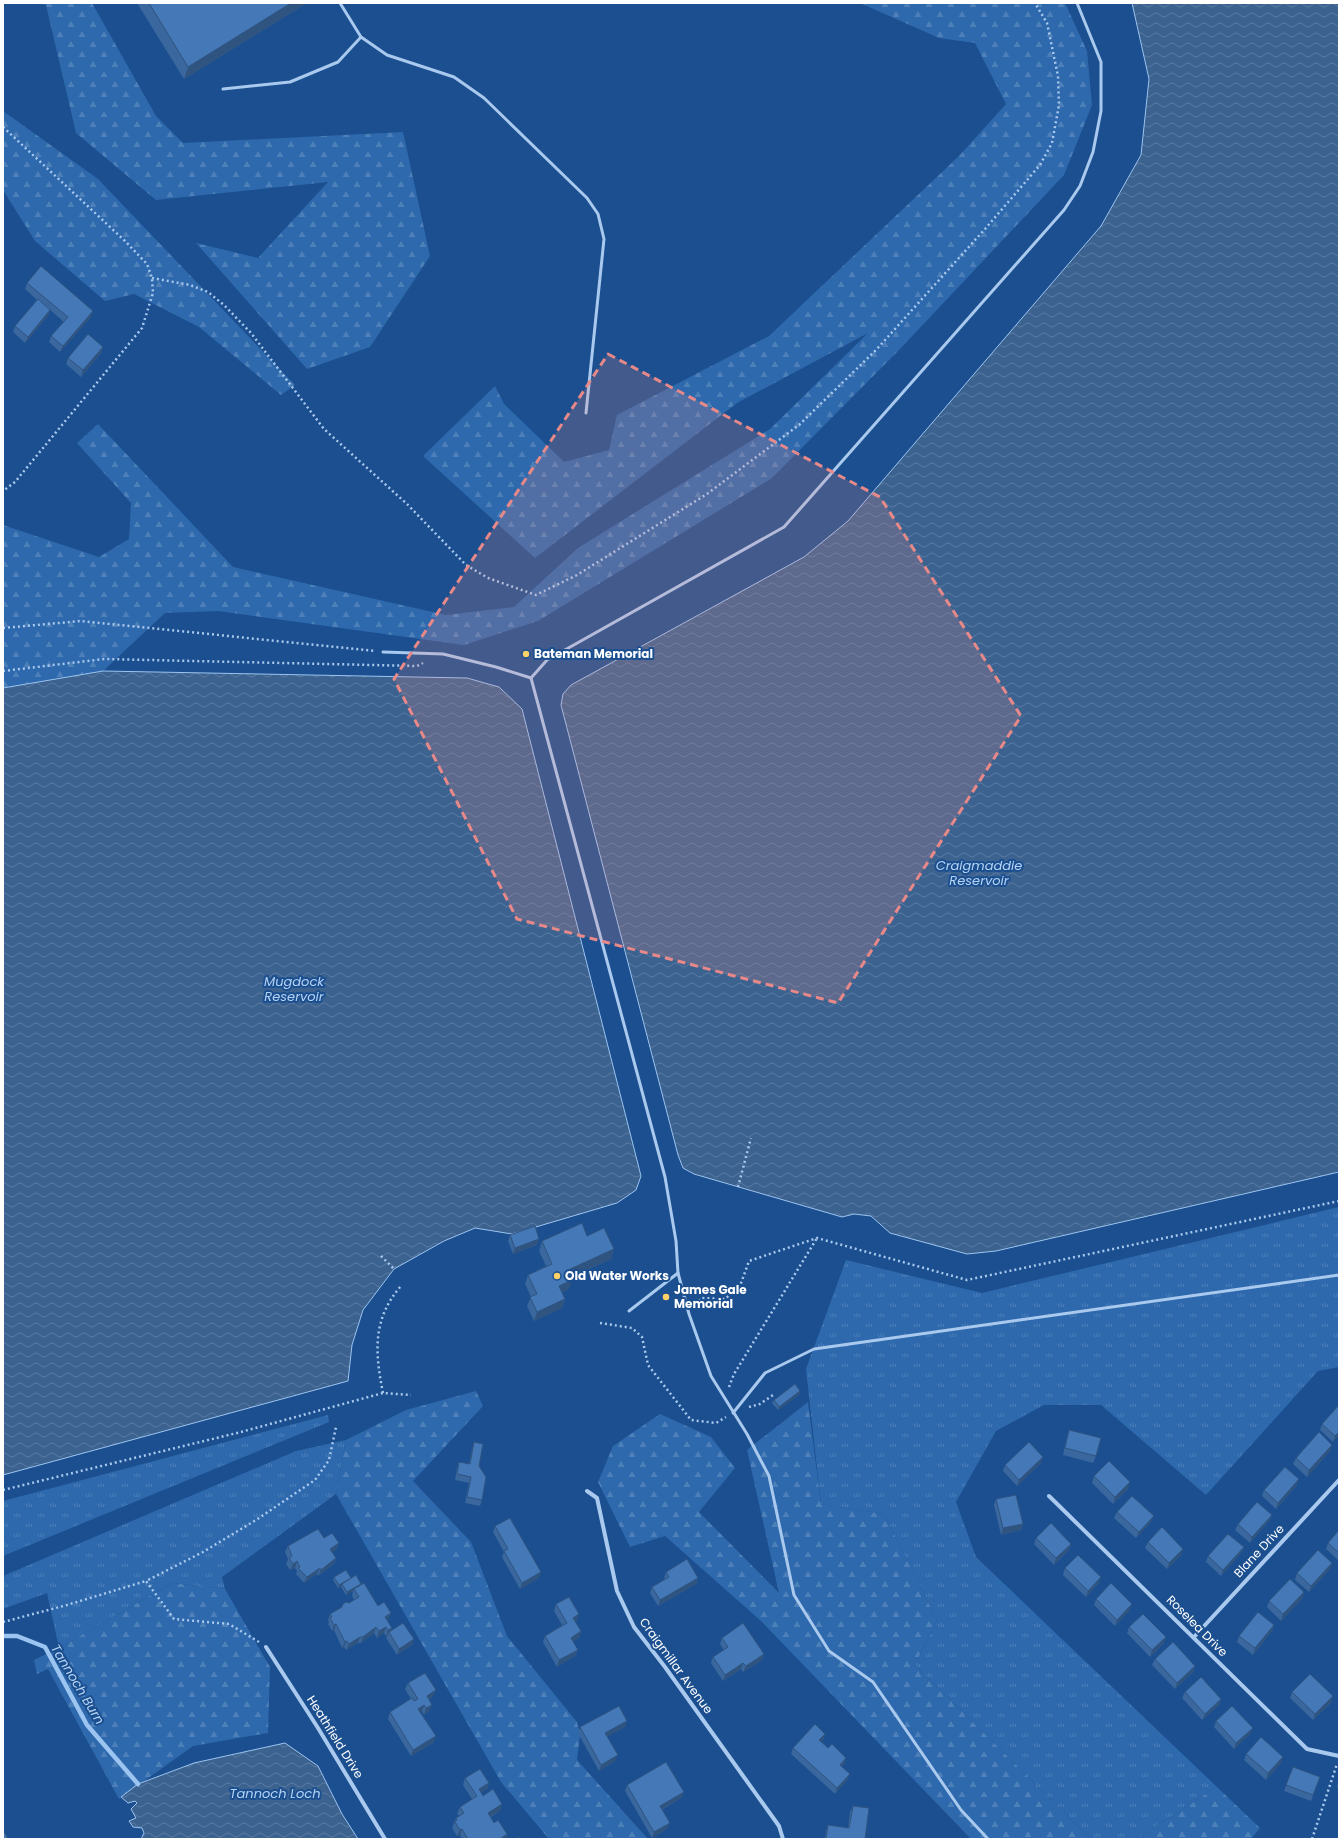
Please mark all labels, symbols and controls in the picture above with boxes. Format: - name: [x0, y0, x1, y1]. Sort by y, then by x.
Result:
- place label: Bateman Memorial: [534, 645, 653, 662]
- marker: Bateman Memorial: [521, 649, 531, 659]
- water label: Craigmaddie Reservoir: [936, 856, 1022, 890]
- water label: Mugdock Reservoir: [264, 972, 325, 1006]
- place label: Old Water Works: [565, 1267, 669, 1284]
- marker: Old Water Works: [552, 1271, 562, 1281]
- place label: James Gale Memorial: [674, 1281, 747, 1312]
- marker: James Gale Memorial: [661, 1292, 671, 1302]
- street label: Blane Drive: [1230, 1520, 1288, 1581]
- street label: Roselea Drive: [1163, 1591, 1232, 1660]
- street label: Craigmillar Avenue: [636, 1614, 717, 1717]
- water label: Tannoch Burn: [46, 1641, 109, 1728]
- street label: Heathfield Drive: [303, 1692, 368, 1781]
- water label: Tannoch Loch: [229, 1784, 321, 1803]

